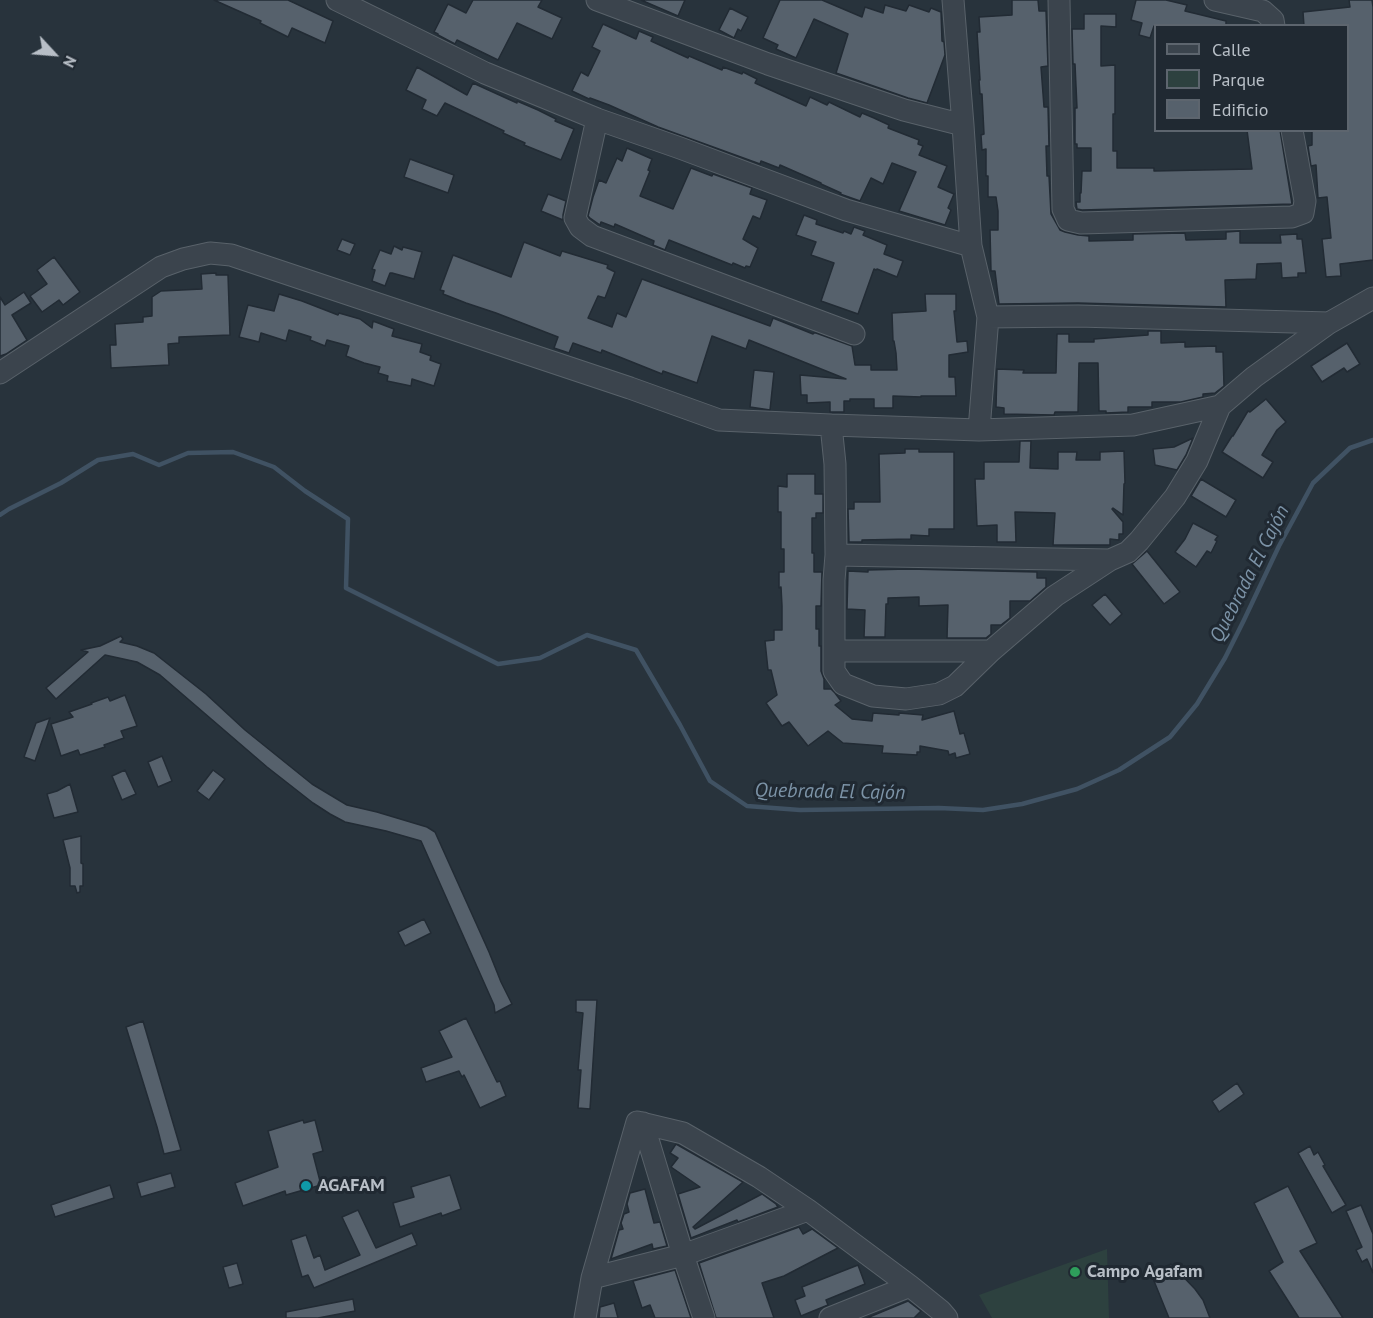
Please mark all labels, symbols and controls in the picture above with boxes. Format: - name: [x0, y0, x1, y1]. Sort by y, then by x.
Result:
- north arrow: [24, 24, 84, 84]
- legend: [1154, 24, 1349, 132]
- text: Calle: [1212, 38, 1251, 61]
- text: N: [59, 53, 81, 71]
- text: Parque: [1212, 68, 1265, 91]
- text: Edificio: [1212, 98, 1268, 121]
- water label: Quebrada El Cajón: [1205, 501, 1295, 647]
- water label: Quebrada El Cajón: [754, 779, 906, 805]
- place label: AGAFAM: [318, 1175, 385, 1197]
- marker: AGAFAM: [299, 1179, 313, 1193]
- place label: Campo Agafam: [1087, 1261, 1203, 1283]
- marker: Campo Agafam: [1068, 1265, 1082, 1279]

